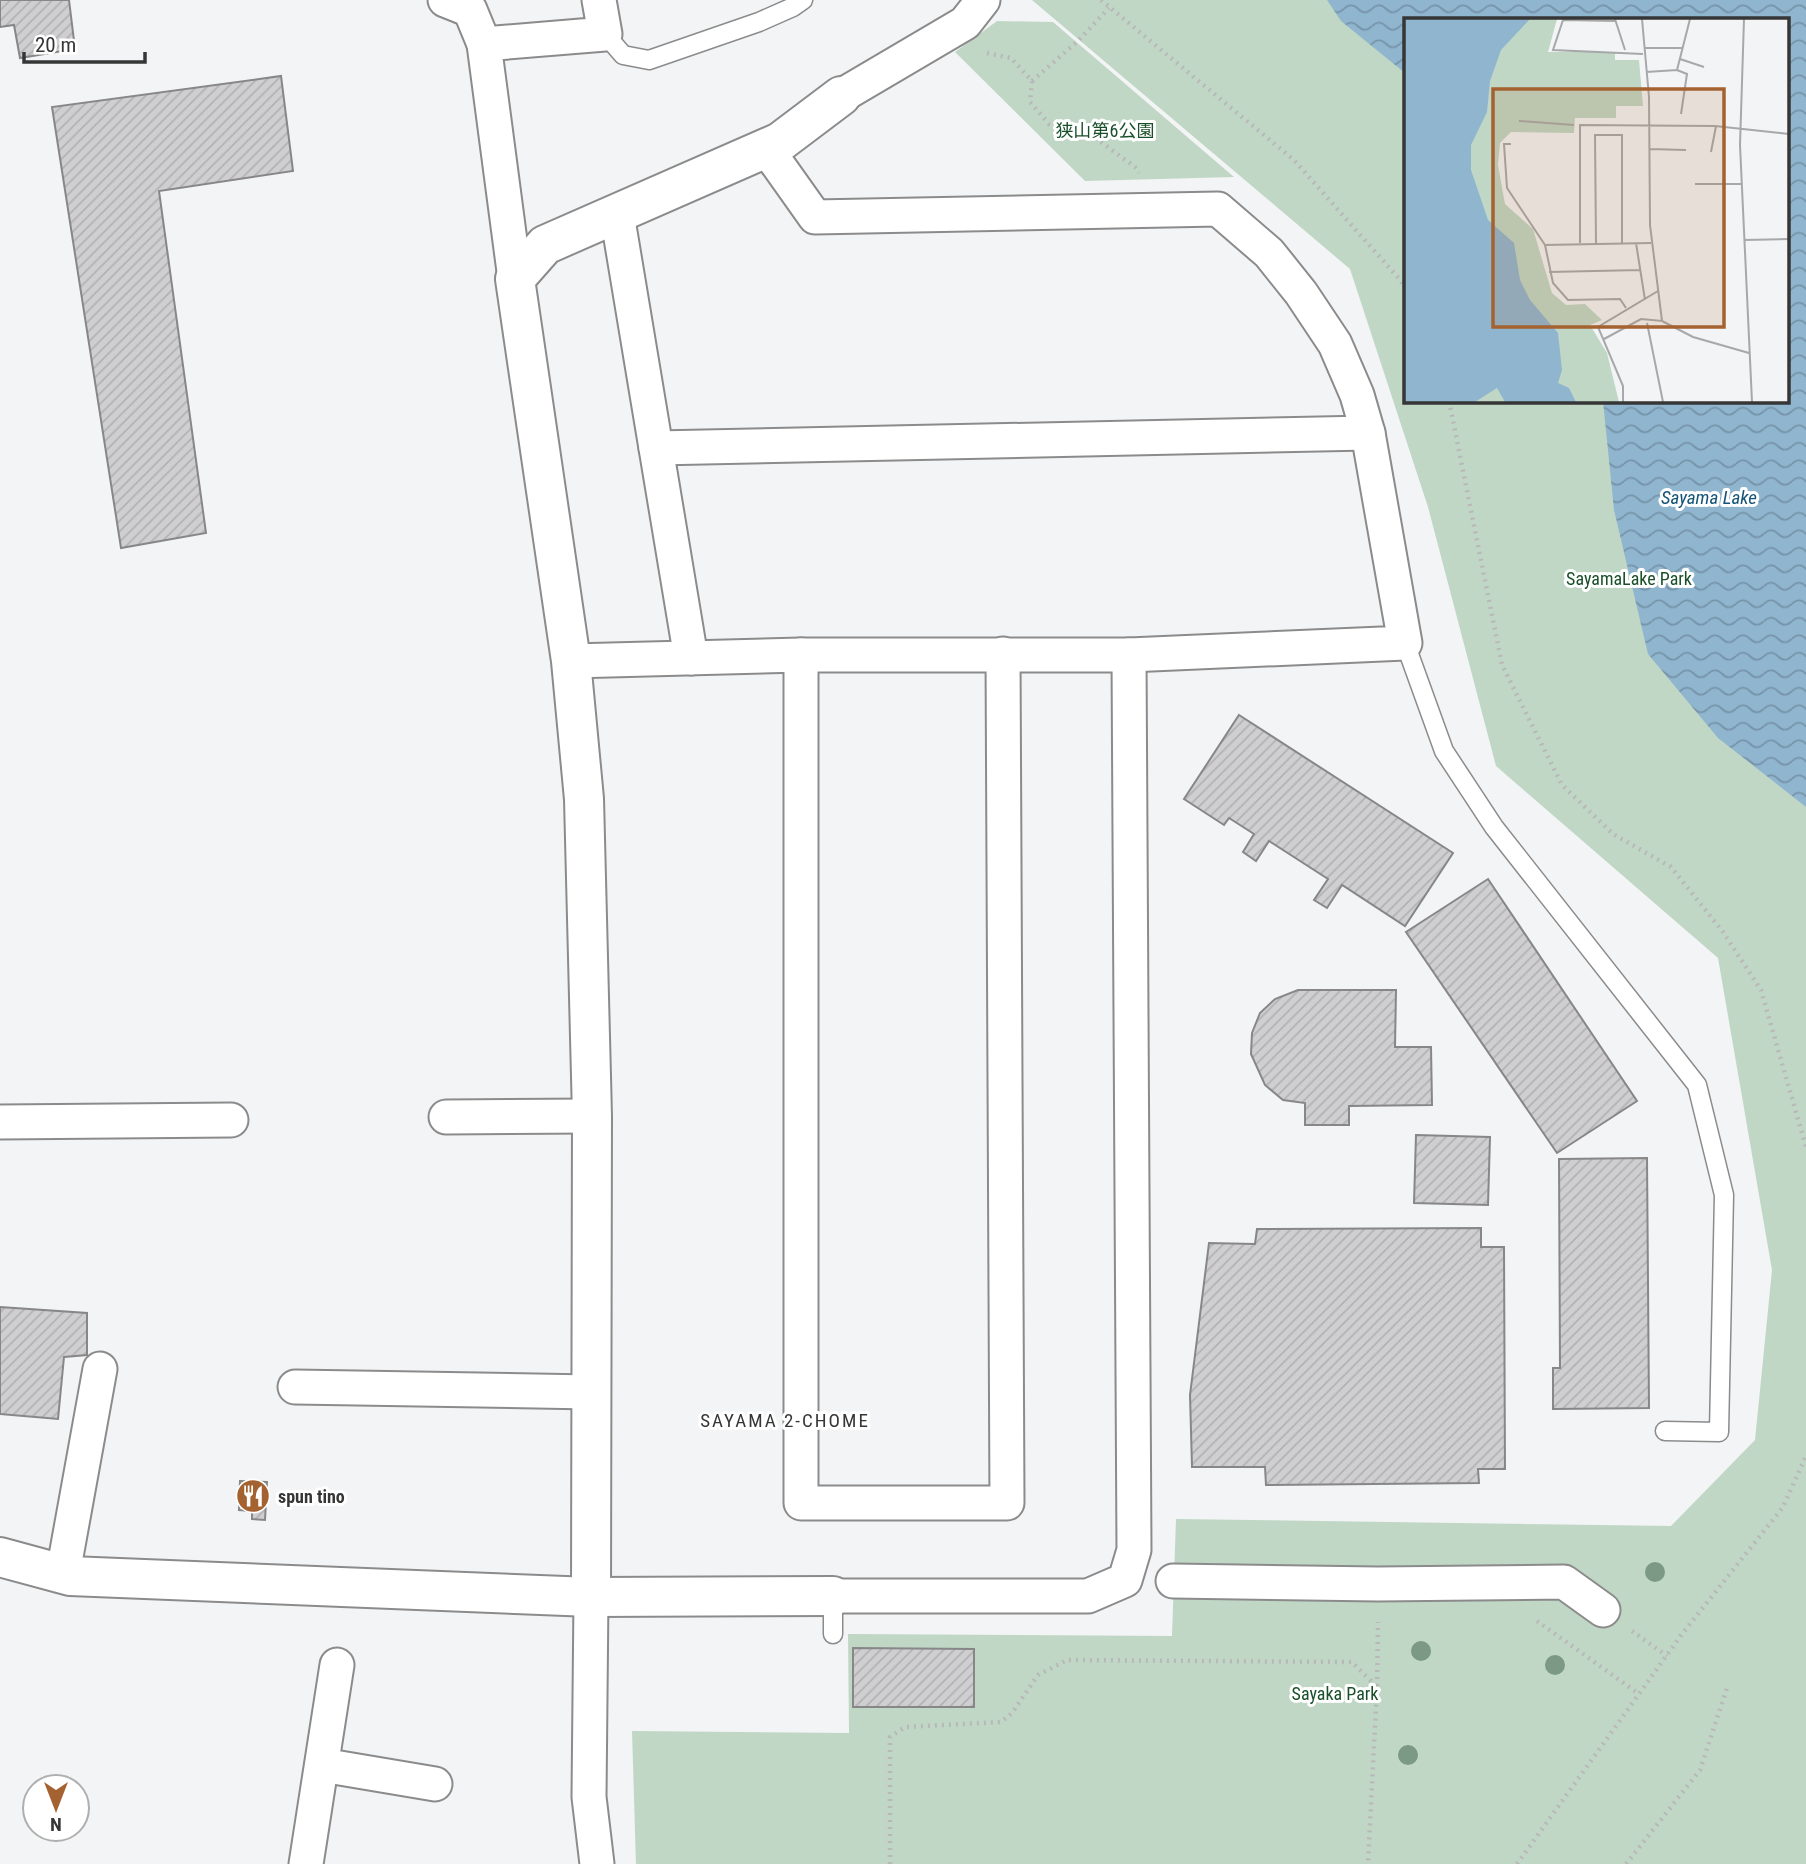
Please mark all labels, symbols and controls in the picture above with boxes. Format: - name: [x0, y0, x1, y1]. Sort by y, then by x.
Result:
- inset map: [1404, 18, 1788, 402]
- scale bar: [24, 21, 145, 65]
- text: 20 m: [35, 33, 76, 57]
- park label: 狭山第6公園: [1056, 120, 1154, 141]
- water label: Sayama Lake: [1661, 486, 1757, 509]
- park label: SayamaLake Park: [1566, 568, 1692, 589]
- district label: SAYAMA 2-CHOME: [700, 1409, 870, 1432]
- restaurant icon: spun tino: [234, 1477, 272, 1515]
- place label: spun tino: [278, 1486, 345, 1507]
- park label: Sayaka Park: [1292, 1683, 1378, 1704]
- north arrow: [21, 1773, 91, 1843]
- text: N: [50, 1813, 62, 1836]

